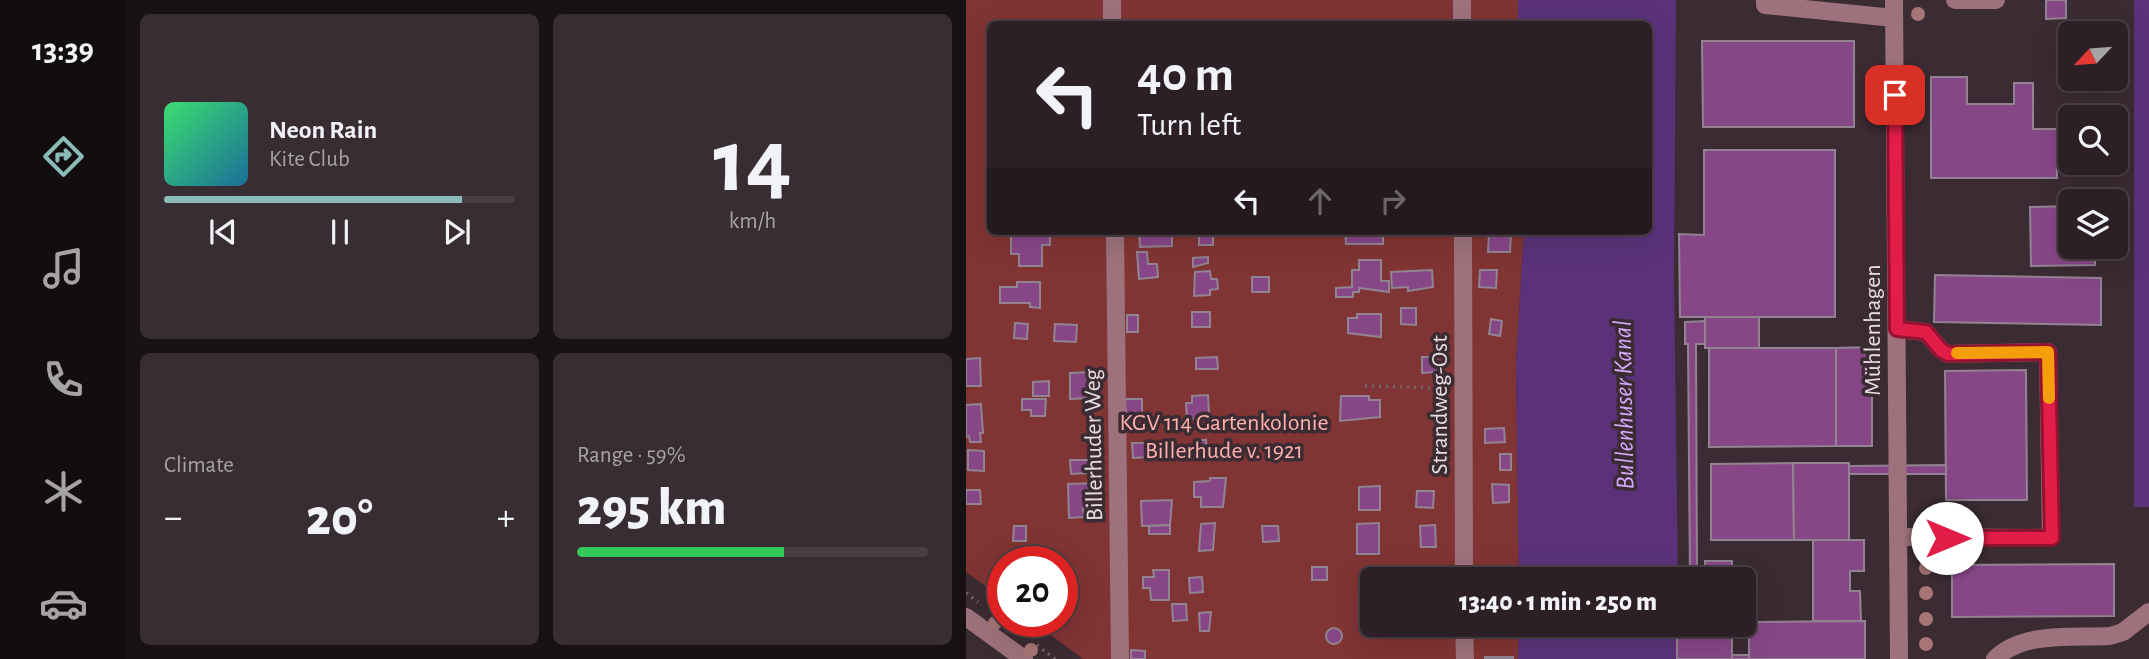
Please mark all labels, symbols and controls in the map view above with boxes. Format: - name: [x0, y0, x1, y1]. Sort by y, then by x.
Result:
- north arrow: [2058, 21, 2128, 91]
- map controls: [2058, 21, 2128, 259]
- text: 13:39: [32, 34, 94, 66]
- icon: left: [1022, 49, 1113, 140]
- text: 40 m: [1137, 51, 1234, 100]
- pin: [1865, 65, 1925, 125]
- icon: arrive: [1876, 76, 1914, 114]
- button: search: [2058, 105, 2128, 175]
- text: Turn left: [1137, 109, 1241, 141]
- text: Neon Rain: [269, 117, 377, 143]
- text: 14: [713, 117, 792, 208]
- icon: directions: [39, 132, 88, 181]
- text: Kite Club: [269, 148, 350, 171]
- icon: left: [1228, 182, 1266, 220]
- icon: ahead: [1301, 182, 1339, 220]
- icon: right: [1374, 182, 1412, 220]
- button: layers: [2058, 189, 2128, 259]
- text: km/h: [729, 210, 776, 233]
- icon: previous: [204, 213, 242, 251]
- icon: pause: [321, 213, 359, 251]
- icon: next: [438, 213, 476, 251]
- icon: music: [39, 244, 88, 293]
- street label: Mühlenhagen: [1861, 264, 1885, 396]
- water label: Bullenhuser Kanal: [1610, 320, 1638, 490]
- street label: Strandweg-Ost: [1428, 335, 1452, 475]
- icon: phone: [39, 355, 88, 404]
- street label: Billerhuder Weg: [1081, 368, 1107, 521]
- park label: KGV 114 Gartenkolonie Billerhude v. 1921: [1119, 411, 1329, 463]
- text: Range · 59%: [577, 444, 686, 467]
- text: Climate: [164, 454, 234, 477]
- icon: climate: [39, 467, 88, 516]
- text: 295 km: [577, 482, 726, 534]
- text: 20°: [306, 492, 373, 544]
- text: −: [164, 499, 182, 537]
- text: +: [497, 499, 515, 537]
- position arrow: [1910, 501, 1984, 575]
- speed limit sign: 20: [987, 546, 1078, 637]
- icon: car: [39, 579, 88, 628]
- text: 13:40 · 1 min · 250 m: [1459, 589, 1657, 615]

